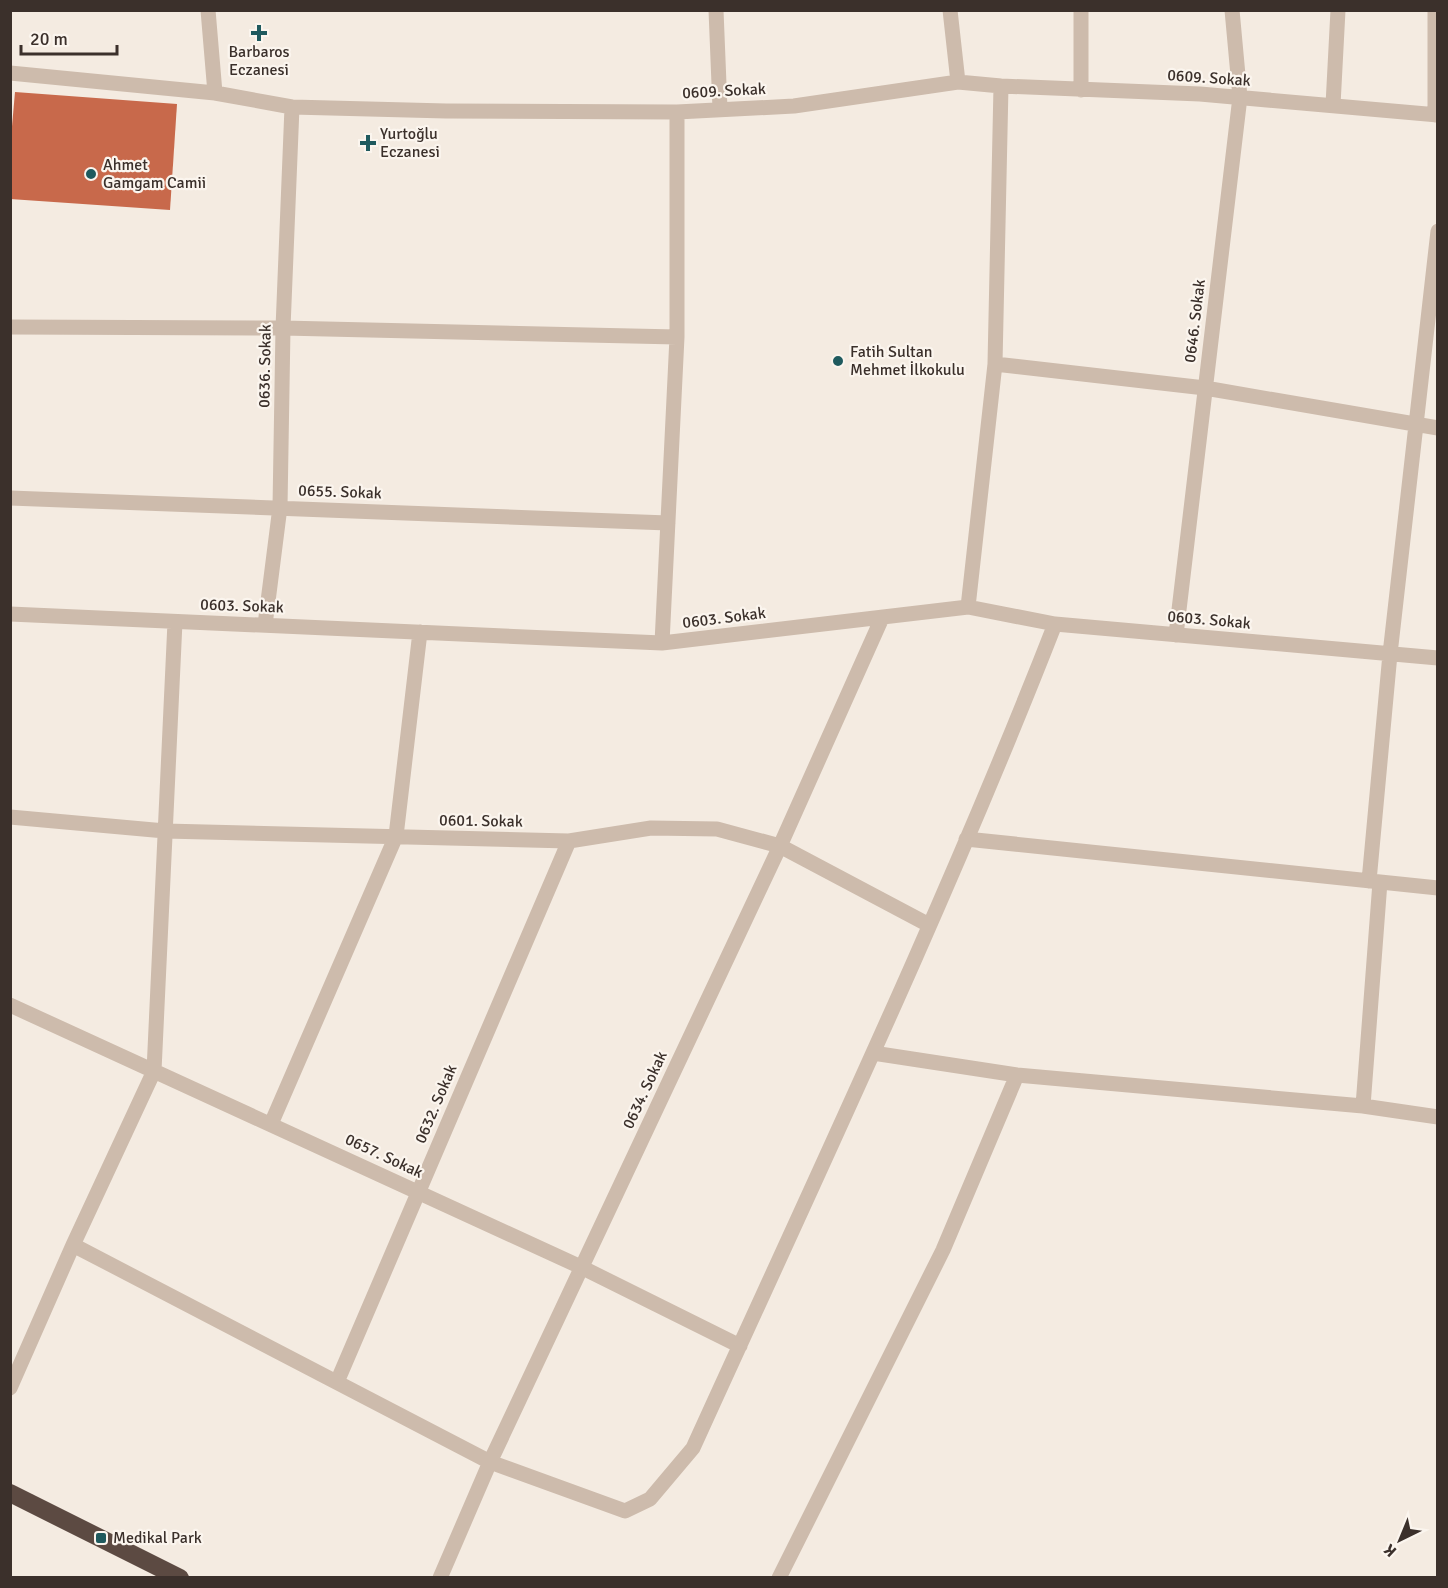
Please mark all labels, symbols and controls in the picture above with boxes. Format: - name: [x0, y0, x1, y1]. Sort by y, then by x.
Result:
- scale bar: [21, 18, 117, 56]
- marker: Barbaros Eczanesi: [252, 26, 266, 40]
- text: 20 m: [30, 28, 68, 50]
- place label: Barbaros Eczanesi: [228, 42, 290, 80]
- street label: 0609. Sokak: [1167, 65, 1251, 91]
- street label: 0609. Sokak: [682, 79, 766, 103]
- place label: Yurtoğlu Eczanesi: [380, 124, 440, 162]
- marker: Yurtoğlu Eczanesi: [361, 136, 375, 150]
- place label: Ahmet Gamgam Camii: [103, 155, 206, 193]
- marker: Ahmet Gamgam Camii: [84, 167, 98, 181]
- street label: 0646. Sokak: [1180, 278, 1210, 364]
- street label: 0636. Sokak: [254, 324, 276, 408]
- place label: Fatih Sultan Mehmet İlkokulu: [850, 342, 965, 380]
- marker: Fatih Sultan Mehmet İlkokulu: [831, 354, 845, 368]
- street label: 0655. Sokak: [298, 481, 382, 503]
- street label: 0603. Sokak: [200, 595, 284, 617]
- street label: 0603. Sokak: [681, 603, 767, 633]
- street label: 0603. Sokak: [1166, 606, 1252, 634]
- street label: 0601. Sokak: [439, 810, 523, 832]
- street label: 0634. Sokak: [618, 1048, 672, 1132]
- street label: 0632. Sokak: [410, 1062, 462, 1146]
- street label: 0657. Sokak: [342, 1129, 426, 1183]
- north arrow: [1370, 1510, 1430, 1570]
- place label: Medikal Park: [113, 1528, 202, 1548]
- marker: Medikal Park: [94, 1531, 108, 1545]
- text: K: [1380, 1539, 1401, 1561]

